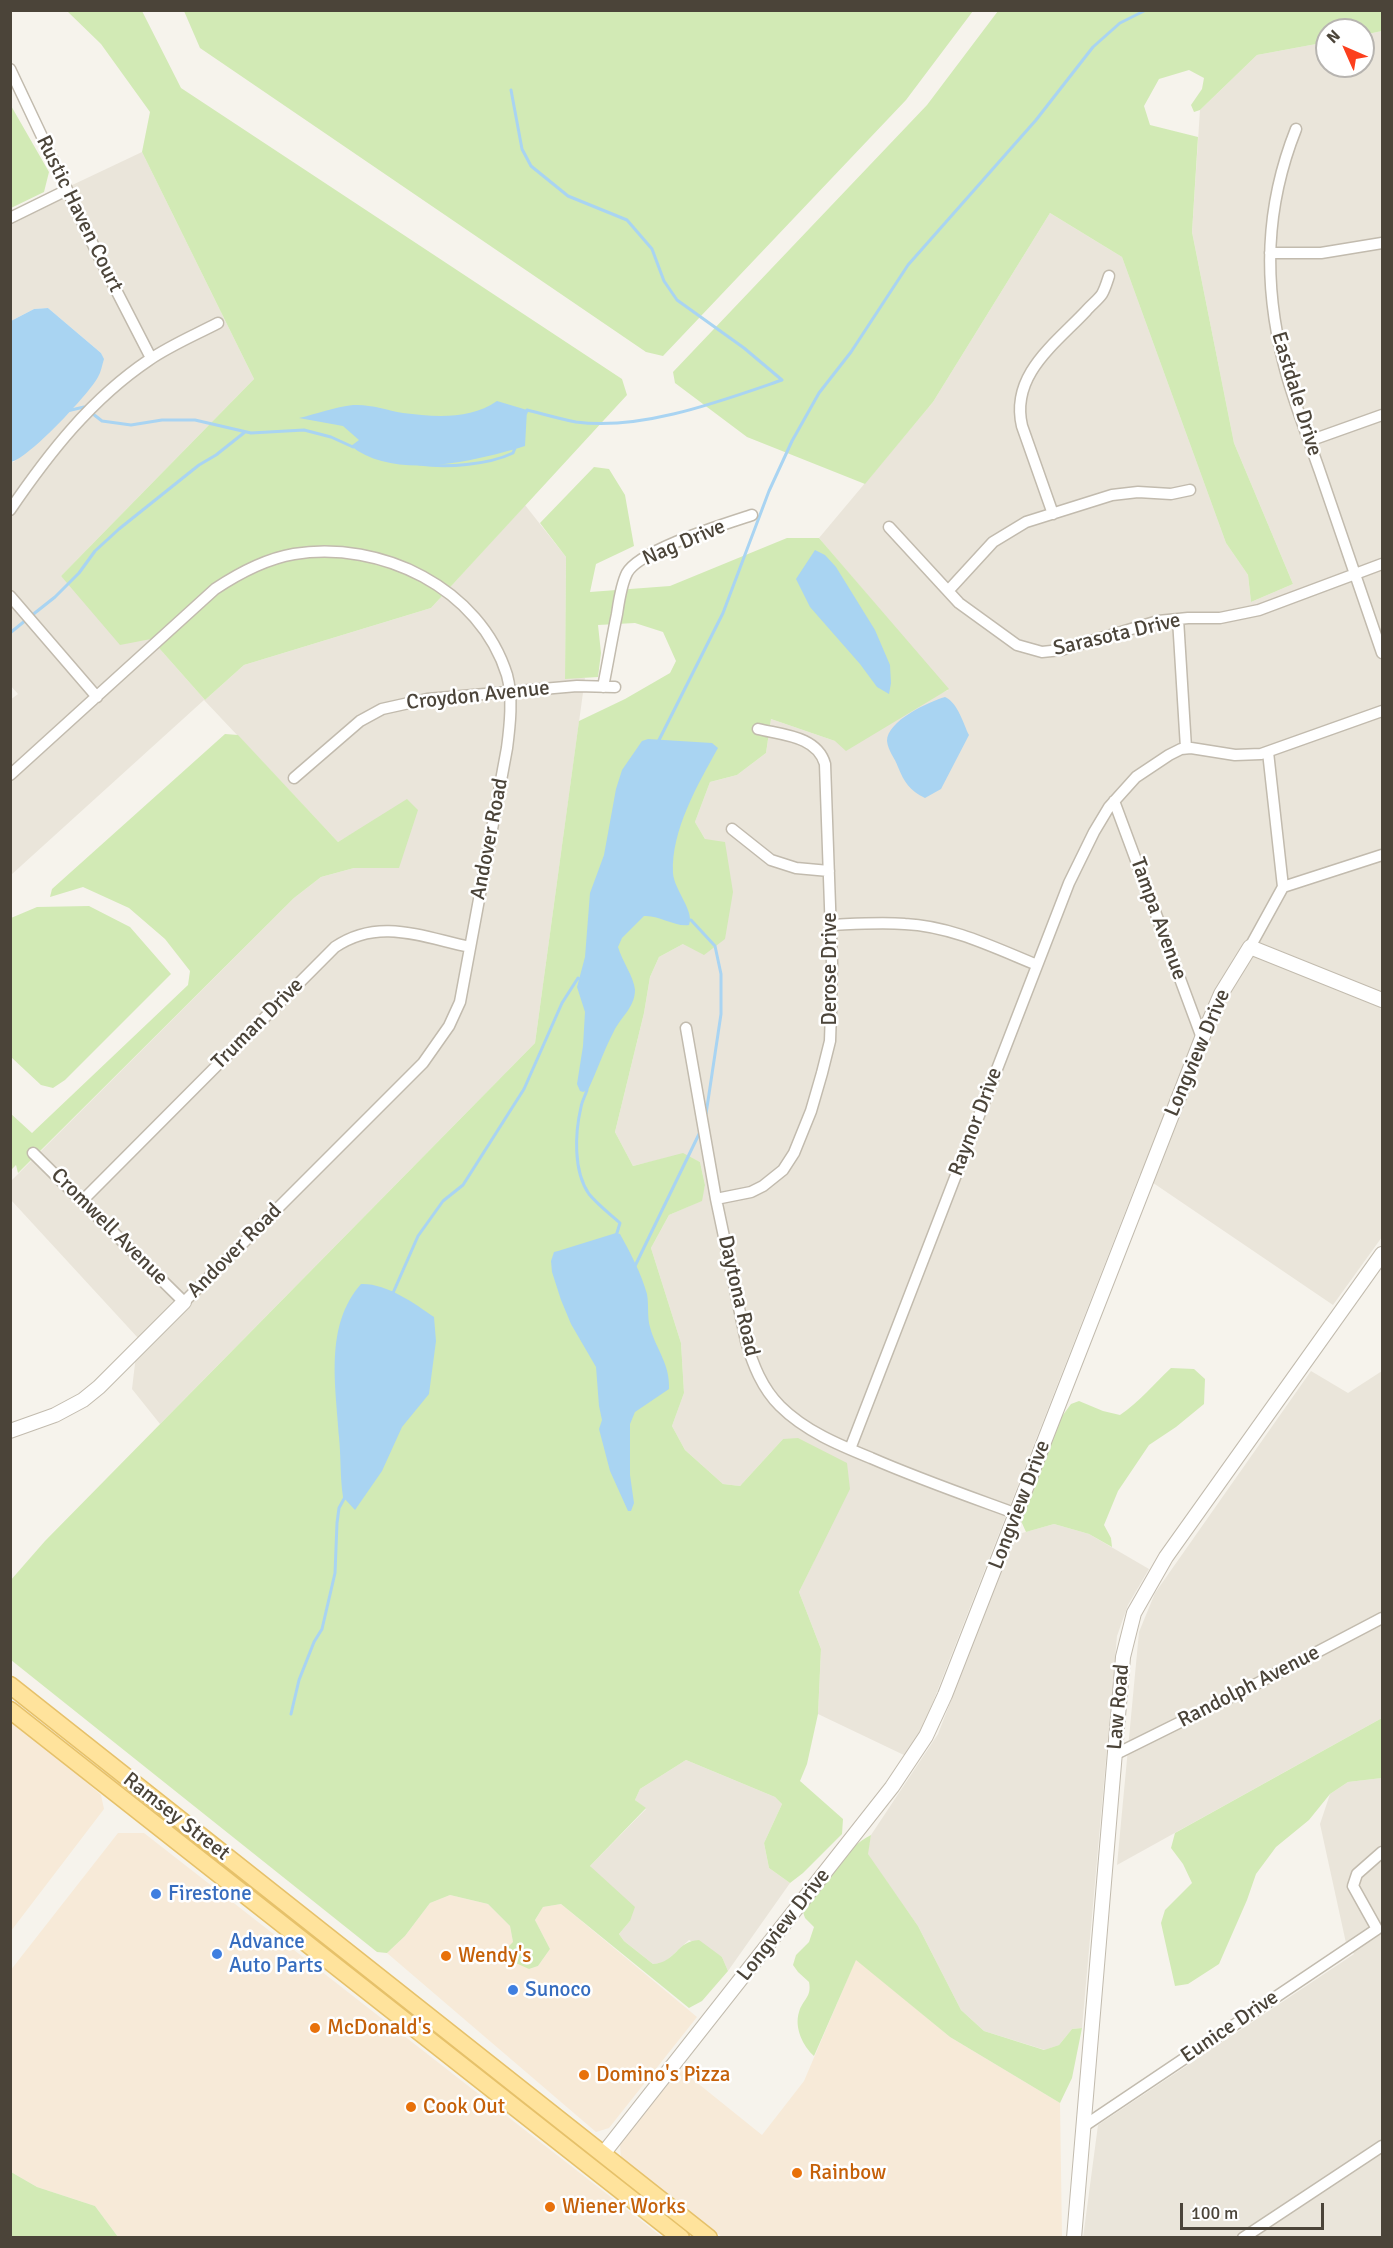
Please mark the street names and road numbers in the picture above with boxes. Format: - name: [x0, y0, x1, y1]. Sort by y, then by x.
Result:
- street label: Rustic Haven Court: [30, 131, 128, 297]
- street label: Eastdale Drive: [1265, 329, 1327, 459]
- street label: Nag Drive: [639, 514, 729, 572]
- street label: Sarasota Drive: [1051, 608, 1183, 662]
- street label: Croydon Avenue: [405, 676, 551, 716]
- street label: Andover Road: [466, 776, 514, 902]
- street label: Tampa Avenue: [1124, 854, 1192, 984]
- street label: Derose Drive: [817, 912, 843, 1026]
- street label: Truman Drive: [207, 973, 309, 1075]
- street label: Longview Drive: [1160, 986, 1236, 1120]
- street label: Raynor Drive: [944, 1064, 1008, 1180]
- street label: Cromwell Avenue: [45, 1163, 173, 1291]
- street label: Andover Road: [183, 1199, 287, 1303]
- street label: Daytona Road: [712, 1233, 764, 1359]
- street label: Longview Drive: [984, 1437, 1056, 1573]
- street label: Randolph Avenue: [1174, 1640, 1324, 1734]
- street label: Law Road: [1103, 1663, 1135, 1751]
- street label: Ramsey Street: [118, 1768, 234, 1866]
- street label: Longview Drive: [732, 1864, 836, 1986]
- street label: Eunice Drive: [1176, 1985, 1284, 2069]

